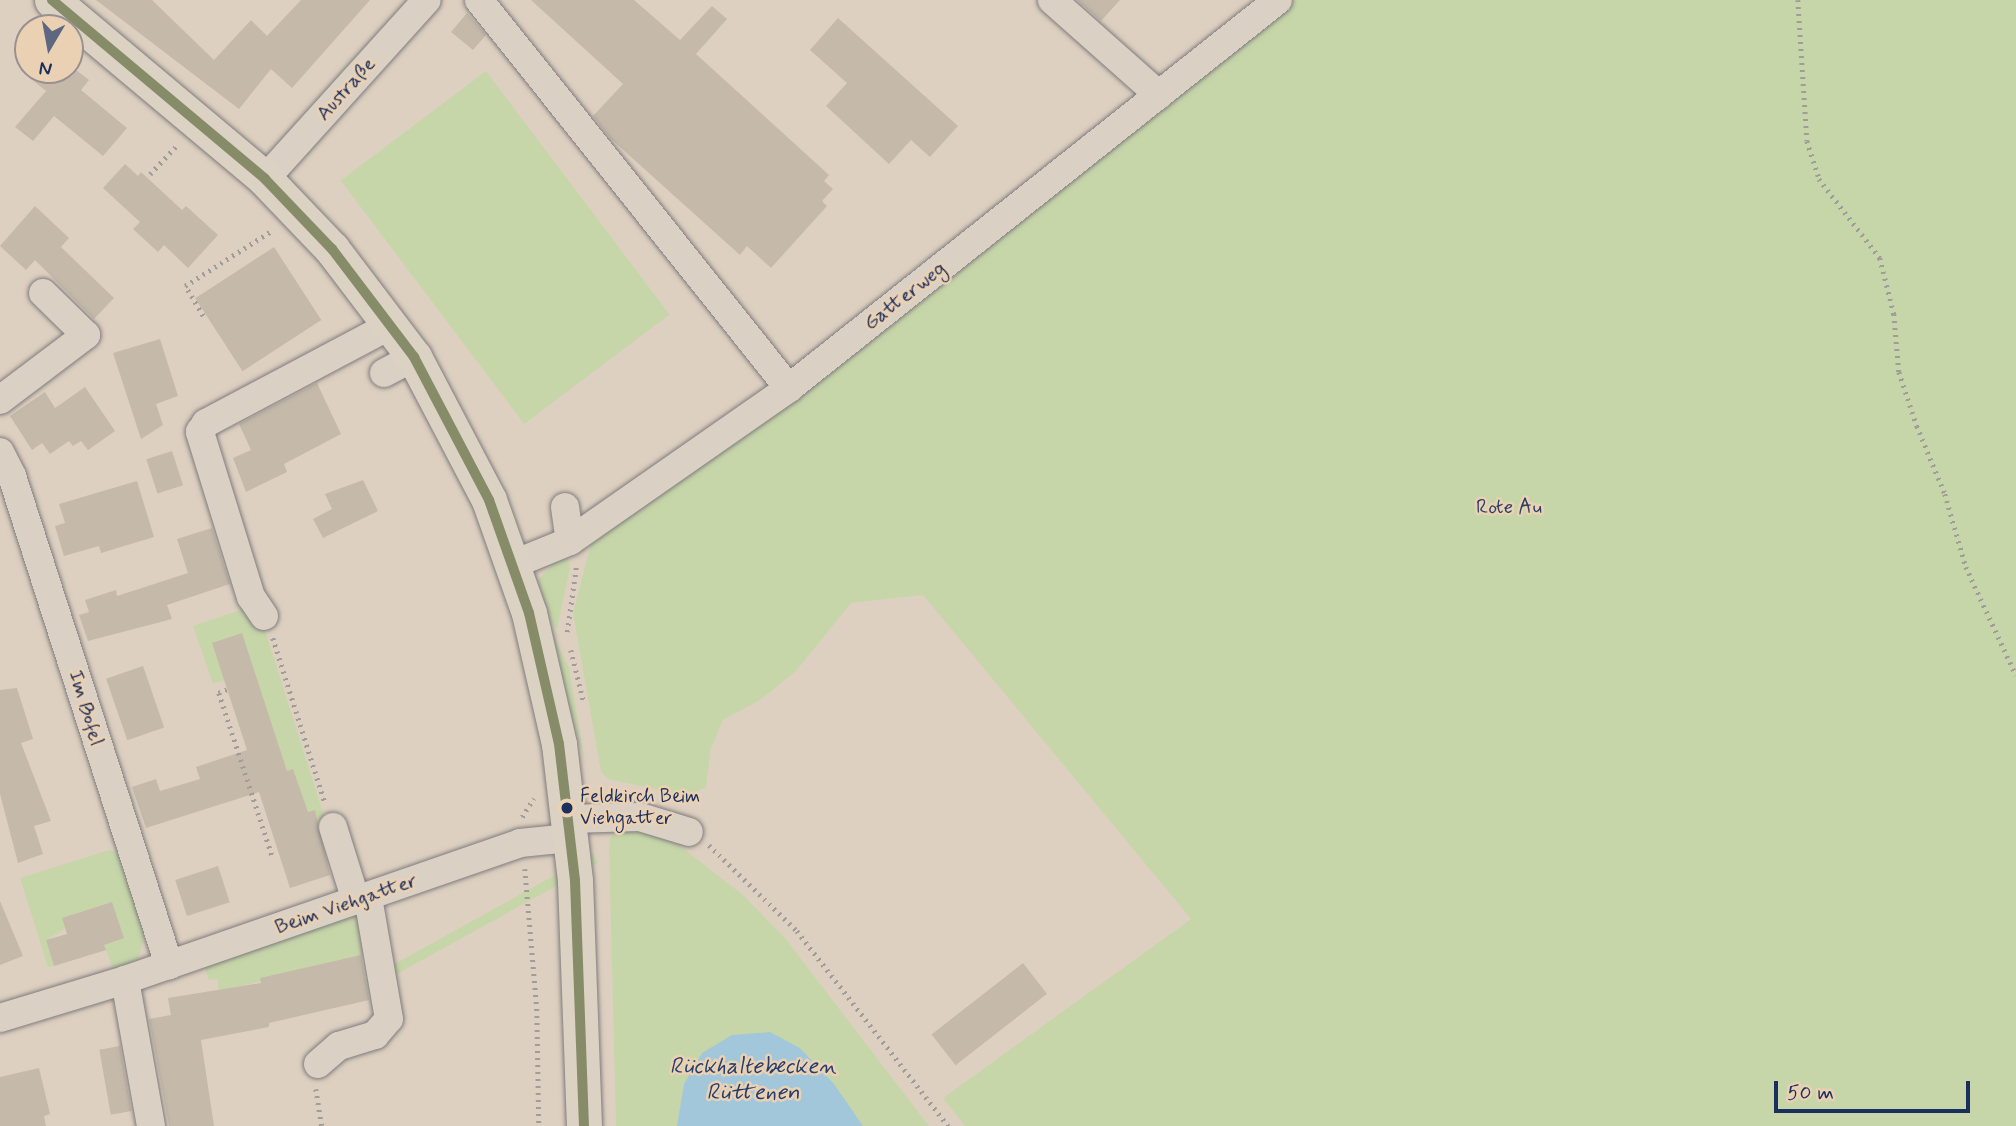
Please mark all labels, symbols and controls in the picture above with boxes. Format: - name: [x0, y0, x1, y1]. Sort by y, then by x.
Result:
- north arrow: [14, 14, 84, 84]
- street label: Austraße: [311, 52, 381, 126]
- text: N: [37, 55, 54, 82]
- street label: Gatterweg: [859, 256, 951, 336]
- park label: Rote Au: [1477, 494, 1541, 520]
- street label: Im Bofel: [62, 667, 110, 749]
- place label: Feldkirch Beim Viehgatter: [580, 786, 700, 830]
- marker: Feldkirch Beim Viehgatter: [560, 801, 574, 815]
- street label: Beim Viehgatter: [270, 867, 422, 941]
- water label: Rückhaltebecken Rüttenen: [670, 1053, 836, 1107]
- scale bar: [1778, 1066, 1974, 1110]
- text: 50 m: [1787, 1079, 1834, 1107]

